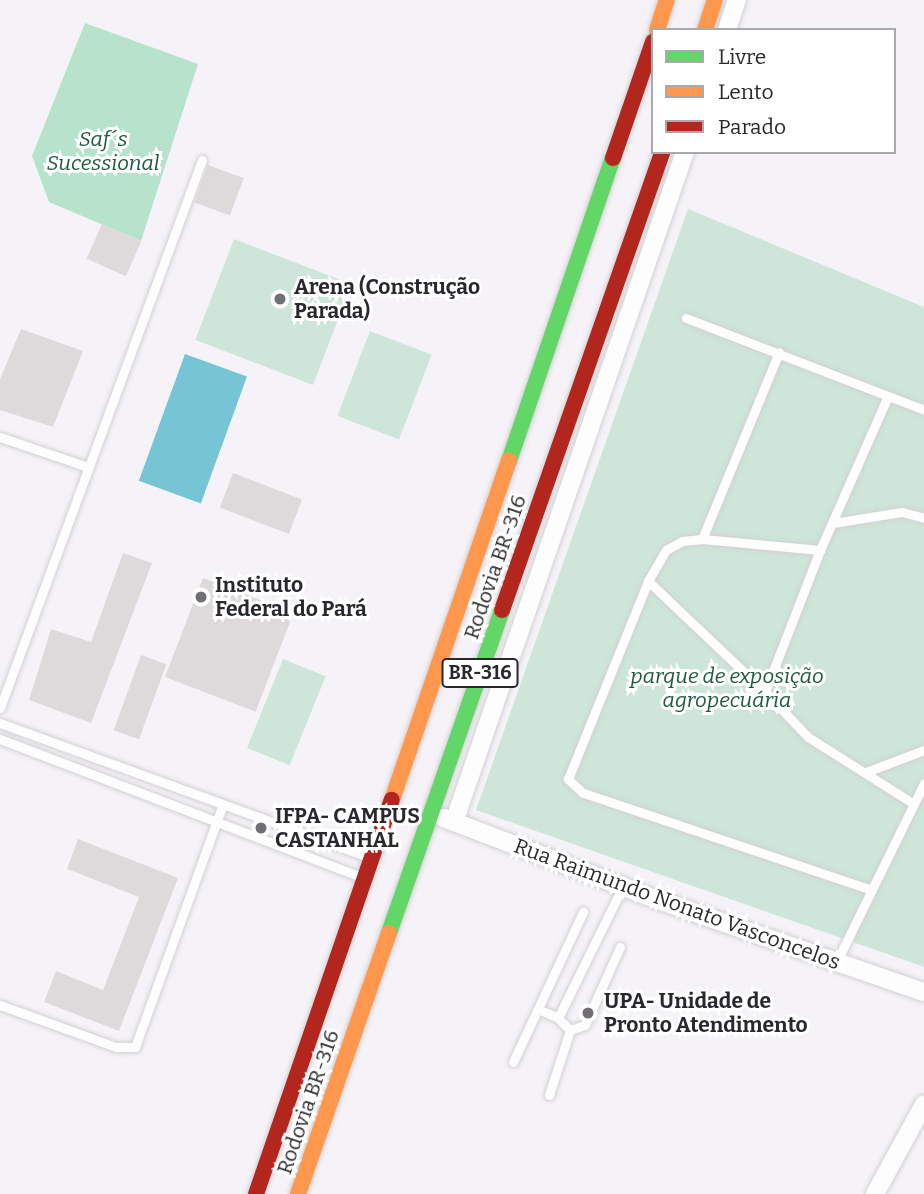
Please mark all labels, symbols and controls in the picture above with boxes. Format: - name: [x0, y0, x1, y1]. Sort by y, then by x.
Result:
- legend: [651, 28, 896, 154]
- text: Livre: [718, 44, 766, 70]
- text: Lento: [718, 79, 774, 105]
- text: Parado: [718, 114, 786, 140]
- park label: Saf´s Sucessional: [46, 126, 160, 176]
- place label: Arena (Construção Parada): [294, 274, 480, 324]
- marker: Arena (Construção Parada): [272, 291, 288, 307]
- street label: Rodovia BR-316: [459, 492, 531, 642]
- place label: Instituto Federal do Pará: [215, 572, 367, 622]
- marker: Instituto Federal do Pará: [193, 589, 209, 605]
- road number: BR-316: [442, 658, 518, 688]
- park label: parque de exposição agropecuária: [630, 663, 824, 713]
- place label: IFPA- CAMPUS CASTANHAL: [275, 803, 420, 853]
- marker: IFPA- CAMPUS CASTANHAL: [253, 820, 269, 836]
- street label: Rua Raimundo Nonato Vasconcelos: [510, 833, 844, 975]
- place label: UPA- Unidade de Pronto Atendimento: [604, 988, 808, 1038]
- marker: UPA- Unidade de Pronto Atendimento: [578, 1003, 598, 1023]
- street label: Rodovia BR-316: [272, 1027, 344, 1177]

